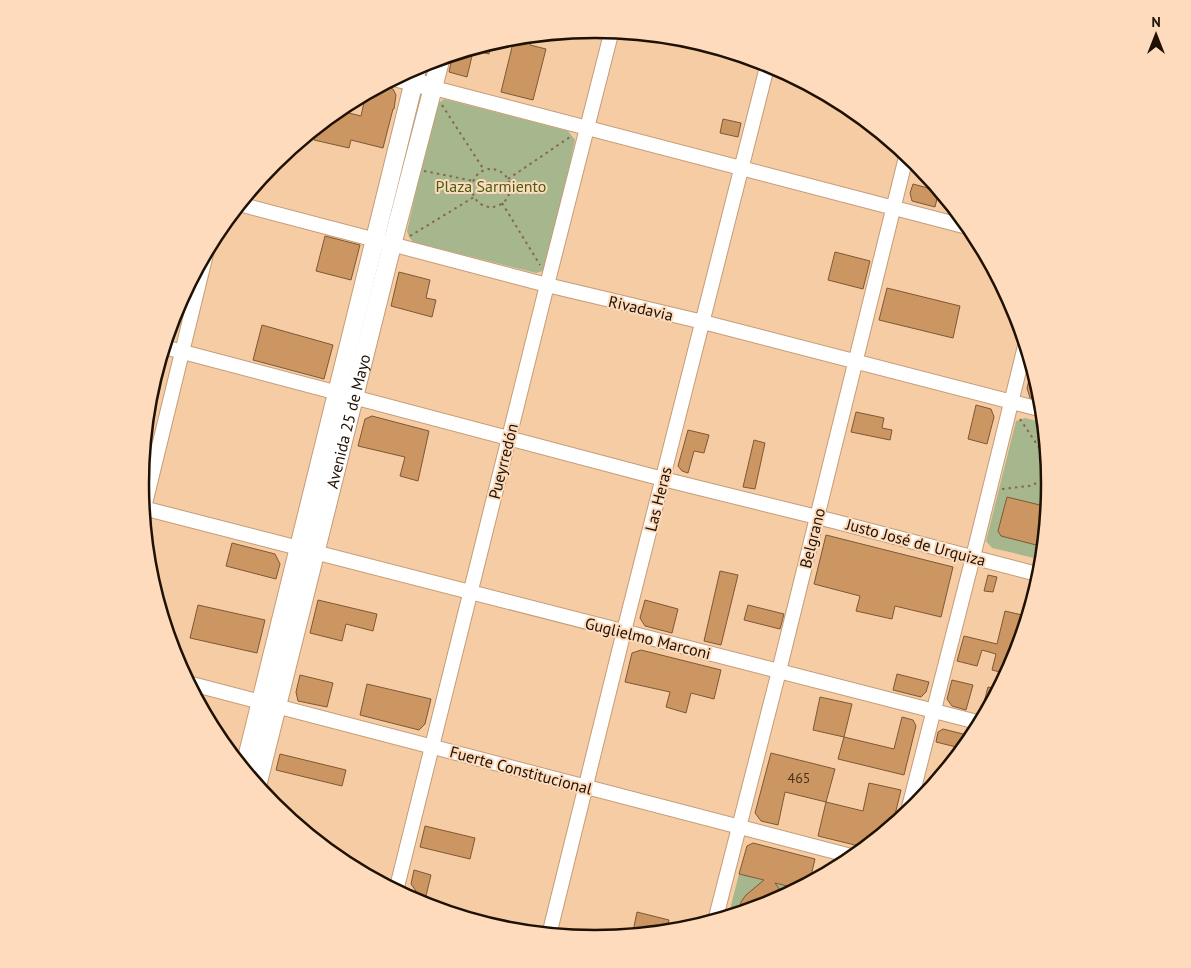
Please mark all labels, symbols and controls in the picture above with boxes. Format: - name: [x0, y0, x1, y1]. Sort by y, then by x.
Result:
- north arrow: [1131, 10, 1181, 60]
- text: N: [1151, 13, 1161, 31]
- park label: Plaza Sarmiento: [436, 176, 546, 196]
- street label: Rivadavia: [607, 291, 675, 325]
- street label: Avenida 25 de Mayo: [322, 352, 374, 490]
- street label: Pueyrredón: [484, 421, 522, 501]
- street label: Las Heras: [640, 464, 676, 533]
- street label: Belgrano: [795, 506, 829, 570]
- street label: Justo José de Urquiza: [843, 513, 988, 570]
- street label: Guglielmo Marconi: [583, 613, 713, 663]
- street label: Fuerte Constitucional: [448, 741, 595, 799]
- house number: 465: [788, 769, 810, 787]

